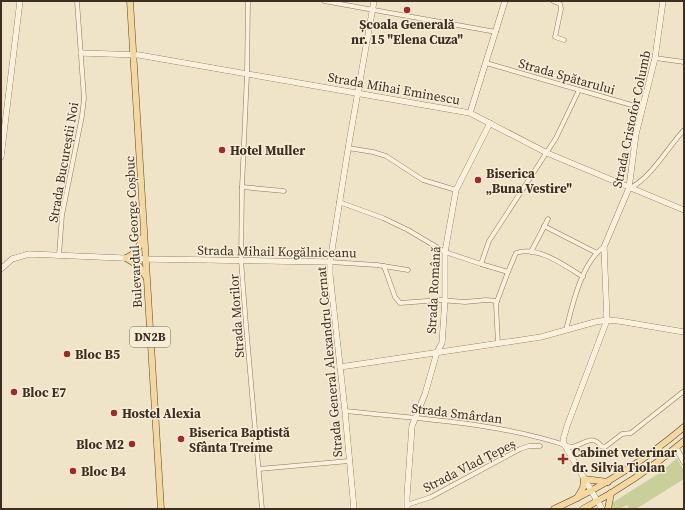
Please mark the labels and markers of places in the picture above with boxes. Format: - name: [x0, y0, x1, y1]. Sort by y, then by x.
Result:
- marker: Școala Generală nr. 15 "Elena Cuza": [402, 5, 412, 15]
- place label: Școala Generală nr. 15 "Elena Cuza": [351, 16, 463, 48]
- place label: Hotel Muller: [230, 142, 306, 159]
- marker: Hotel Muller: [217, 145, 227, 155]
- place label: Biserica „Buna Vestire": [486, 165, 572, 197]
- marker: Biserica „Buna Vestire": [473, 175, 483, 185]
- place label: Bloc B5: [75, 346, 120, 363]
- marker: Bloc B5: [62, 349, 72, 359]
- place label: Bloc E7: [22, 384, 66, 401]
- marker: Bloc E7: [9, 387, 19, 397]
- place label: Hostel Alexia: [122, 405, 201, 422]
- marker: Hostel Alexia: [109, 408, 119, 418]
- place label: Biserica Baptistă Sfânta Treime: [189, 424, 290, 456]
- marker: Biserica Baptistă Sfânta Treime: [176, 434, 186, 444]
- place label: Bloc M2: [76, 436, 124, 453]
- marker: Bloc M2: [127, 439, 137, 449]
- place label: Cabinet veterinar dr. Silvia Tiolan: [572, 444, 678, 476]
- marker: Cabinet veterinar dr. Silvia Tiolan: [557, 453, 569, 465]
- place label: Bloc B4: [81, 463, 126, 480]
- marker: Bloc B4: [68, 466, 78, 476]

